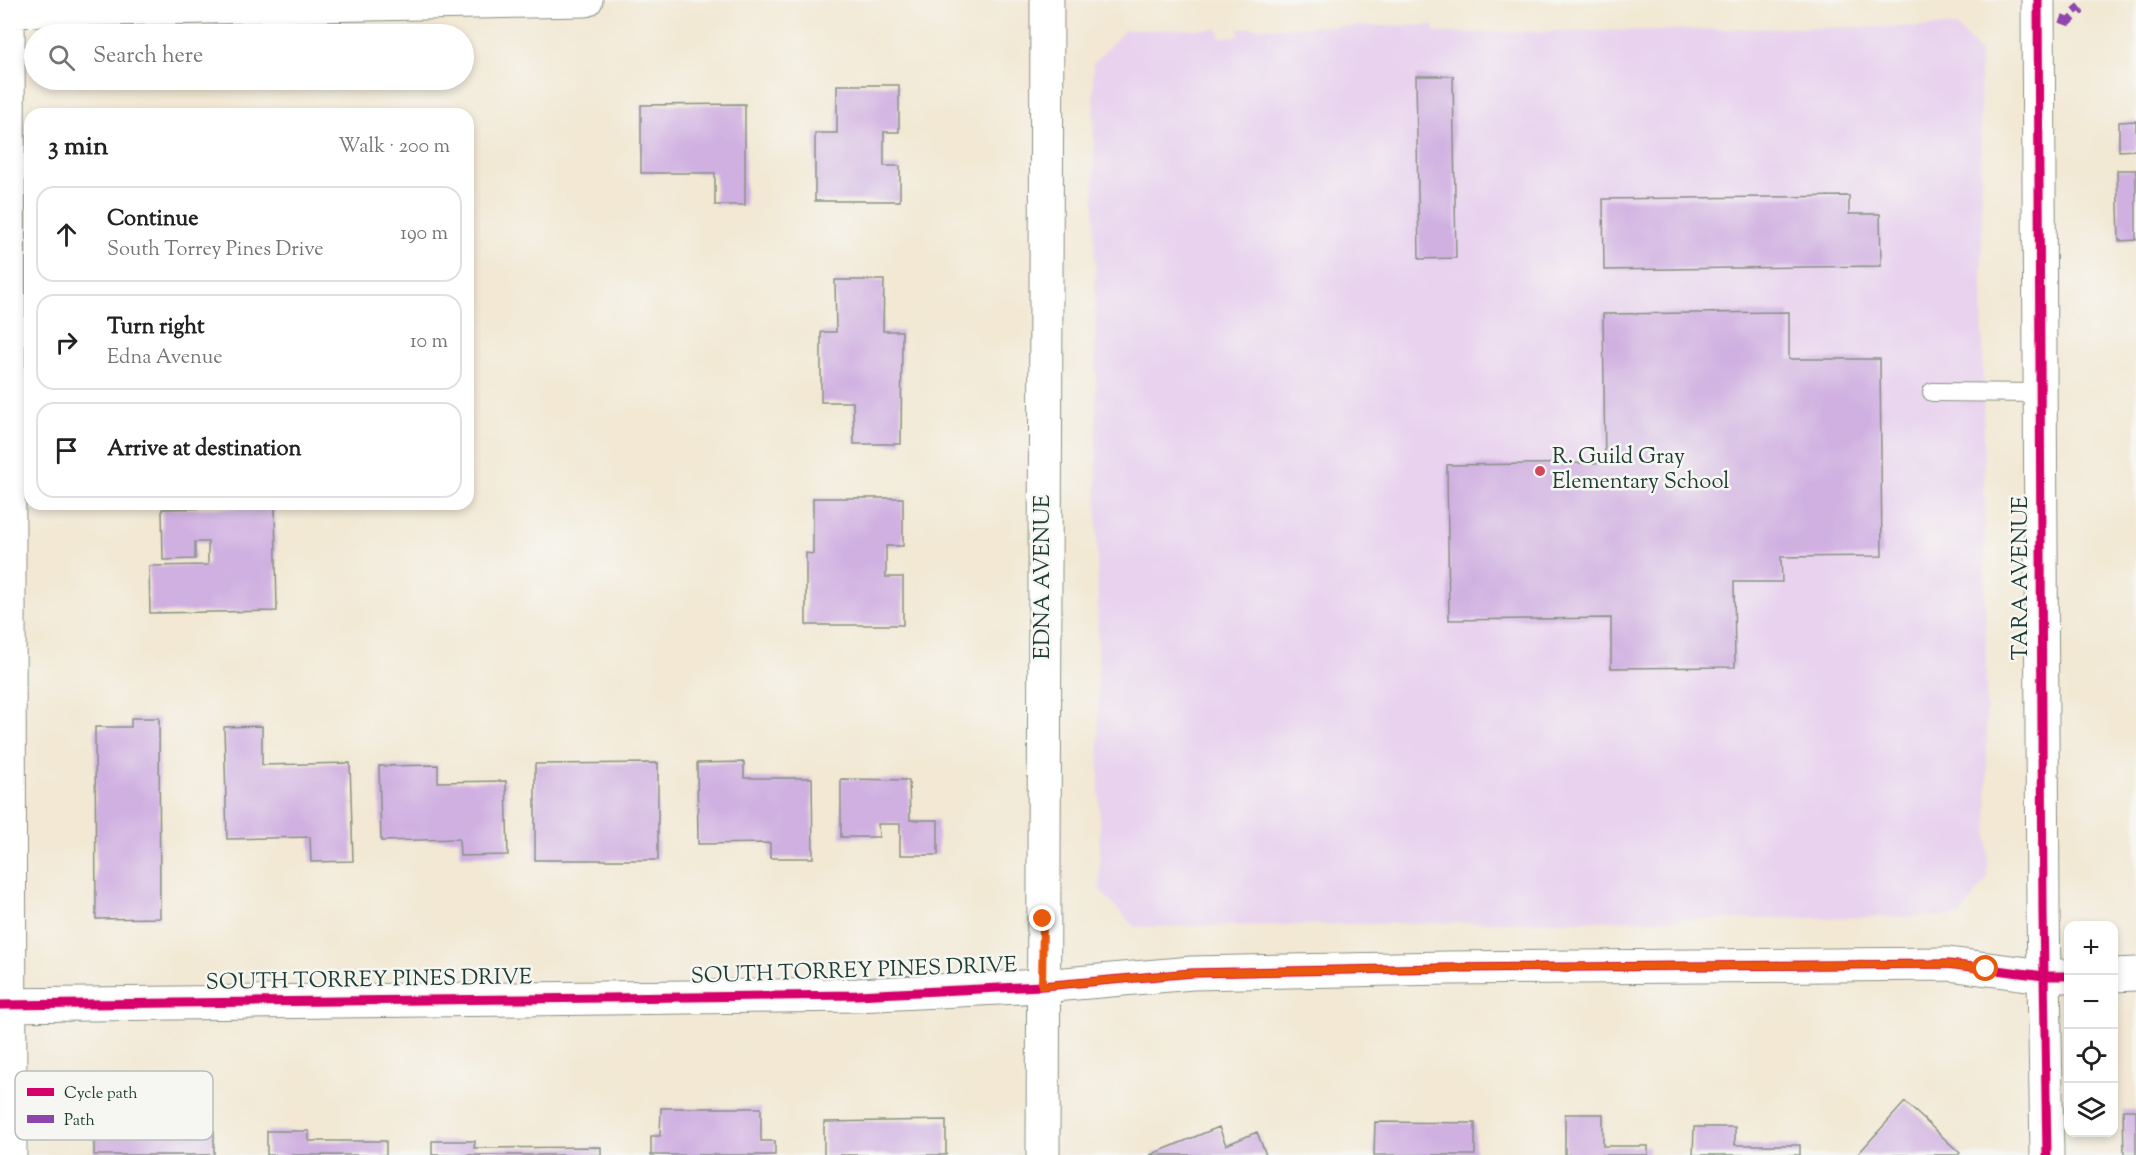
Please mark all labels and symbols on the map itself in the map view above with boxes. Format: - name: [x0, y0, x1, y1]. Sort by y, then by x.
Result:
- place label: R. Guild Gray Elementary School: [1552, 442, 1729, 499]
- marker: R. Guild Gray Elementary School: [1533, 464, 1547, 478]
- street label: EDNA AVENUE: [1028, 495, 1060, 659]
- street label: TARA AVENUE: [2006, 496, 2038, 660]
- route end: [1029, 905, 1055, 931]
- street label: SOUTH TORREY PINES DRIVE: [690, 950, 1018, 994]
- route start: [1972, 955, 1998, 981]
- street label: SOUTH TORREY PINES DRIVE: [205, 962, 533, 1000]
- legend: [15, 1071, 213, 1140]
- text: Cycle path: [64, 1083, 138, 1106]
- text: Path: [64, 1110, 95, 1133]

